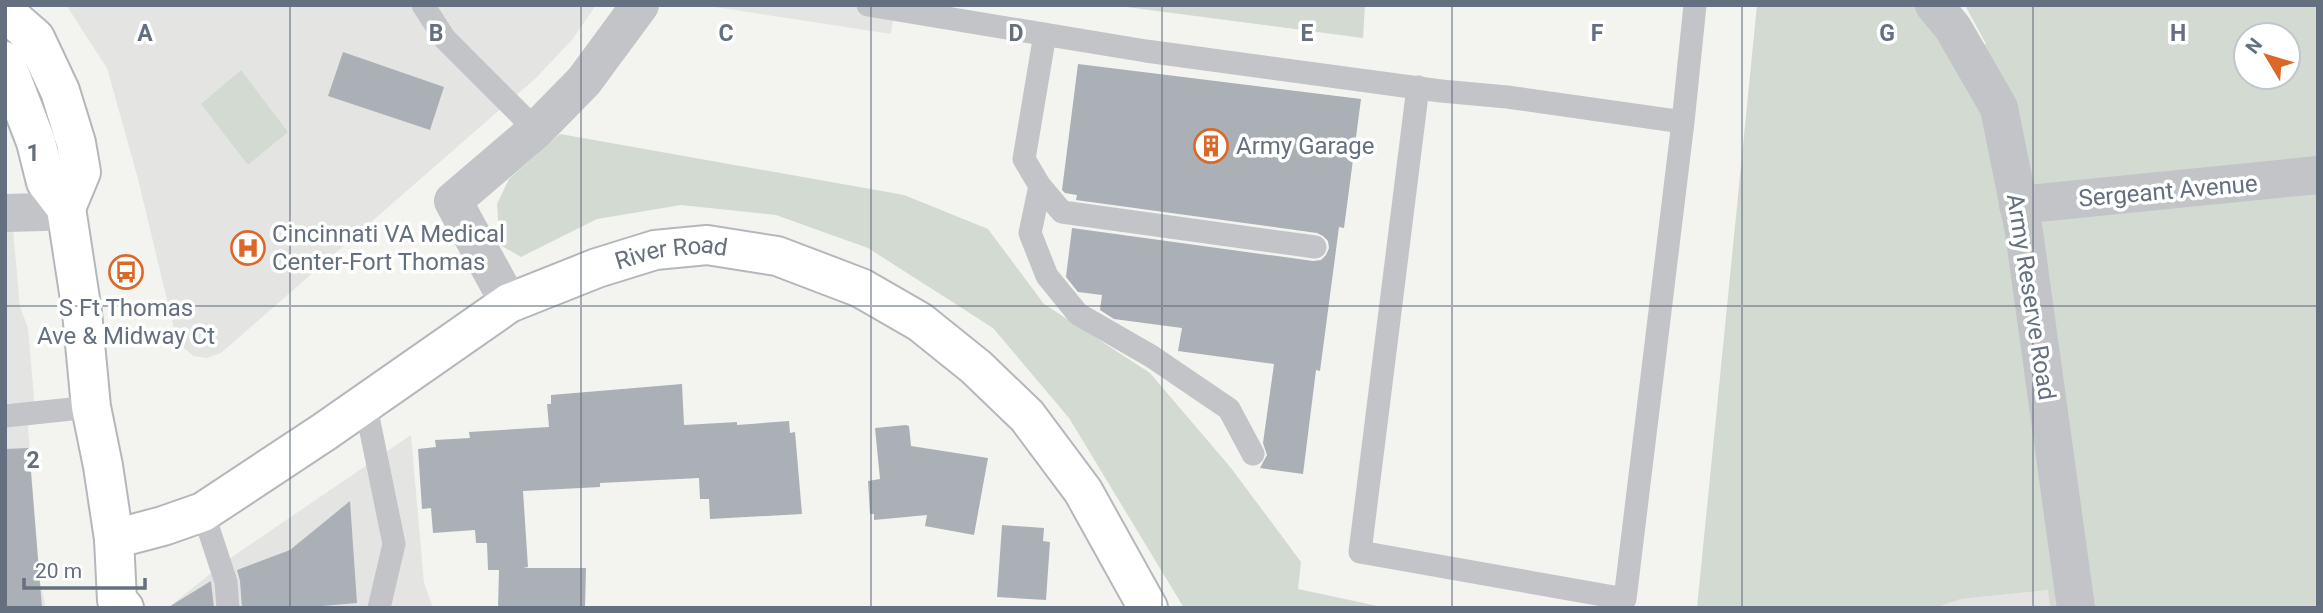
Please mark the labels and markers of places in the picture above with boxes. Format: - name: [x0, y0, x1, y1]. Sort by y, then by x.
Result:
- building icon: Army Garage: [1192, 127, 1230, 165]
- place label: Army Garage: [1236, 132, 1374, 160]
- place label: Cincinnati VA Medical Center-Fort Thomas: [272, 220, 505, 276]
- hospital icon: Cincinnati VA Medical Center-Fort Thomas: [229, 229, 267, 267]
- bus stop icon: S Ft Thomas Ave & Midway Ct: [107, 253, 145, 291]
- place label: S Ft Thomas Ave & Midway Ct: [37, 294, 215, 350]

